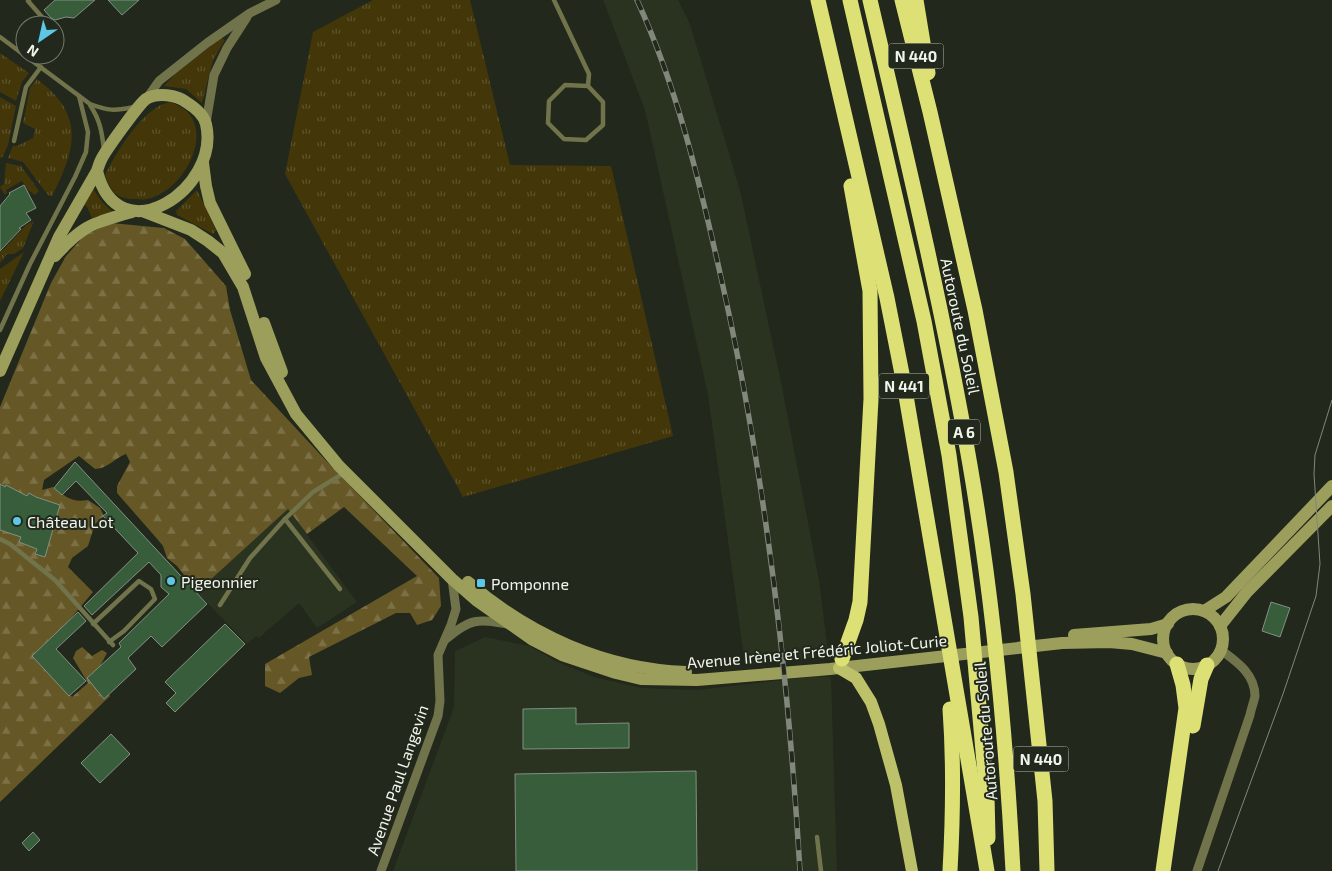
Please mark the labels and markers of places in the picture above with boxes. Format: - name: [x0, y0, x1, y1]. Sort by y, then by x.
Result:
- place label: Château Lot: [27, 512, 114, 531]
- marker: Château Lot: [11, 515, 23, 527]
- place label: Pigeonnier: [181, 572, 259, 591]
- place label: Pomponne: [491, 574, 569, 593]
- marker: Pigeonnier: [165, 575, 177, 587]
- marker: Pomponne: [475, 577, 487, 589]

